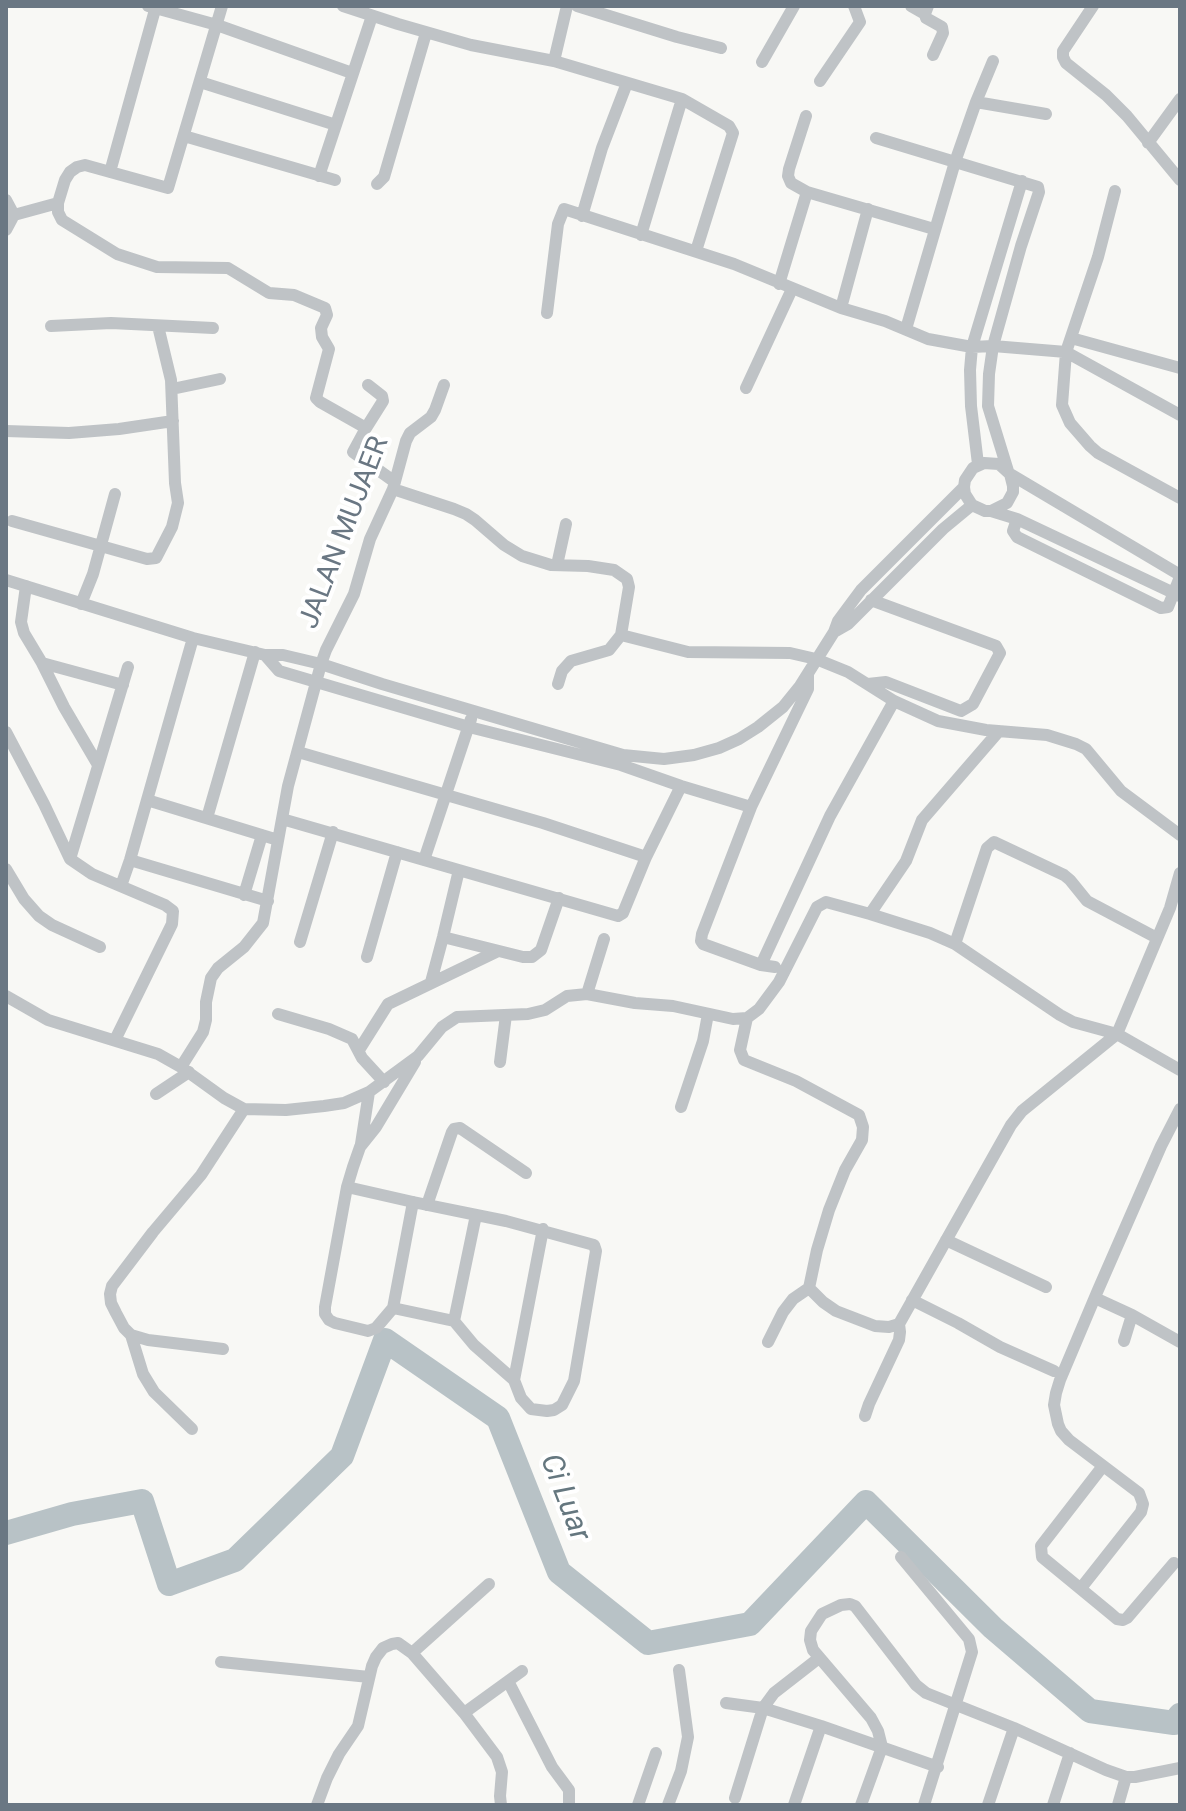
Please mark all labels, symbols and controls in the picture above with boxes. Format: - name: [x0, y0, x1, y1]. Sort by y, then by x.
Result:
- street label: JALAN MUJAER: [293, 432, 397, 634]
- water label: Ci Luar: [531, 1449, 597, 1547]

